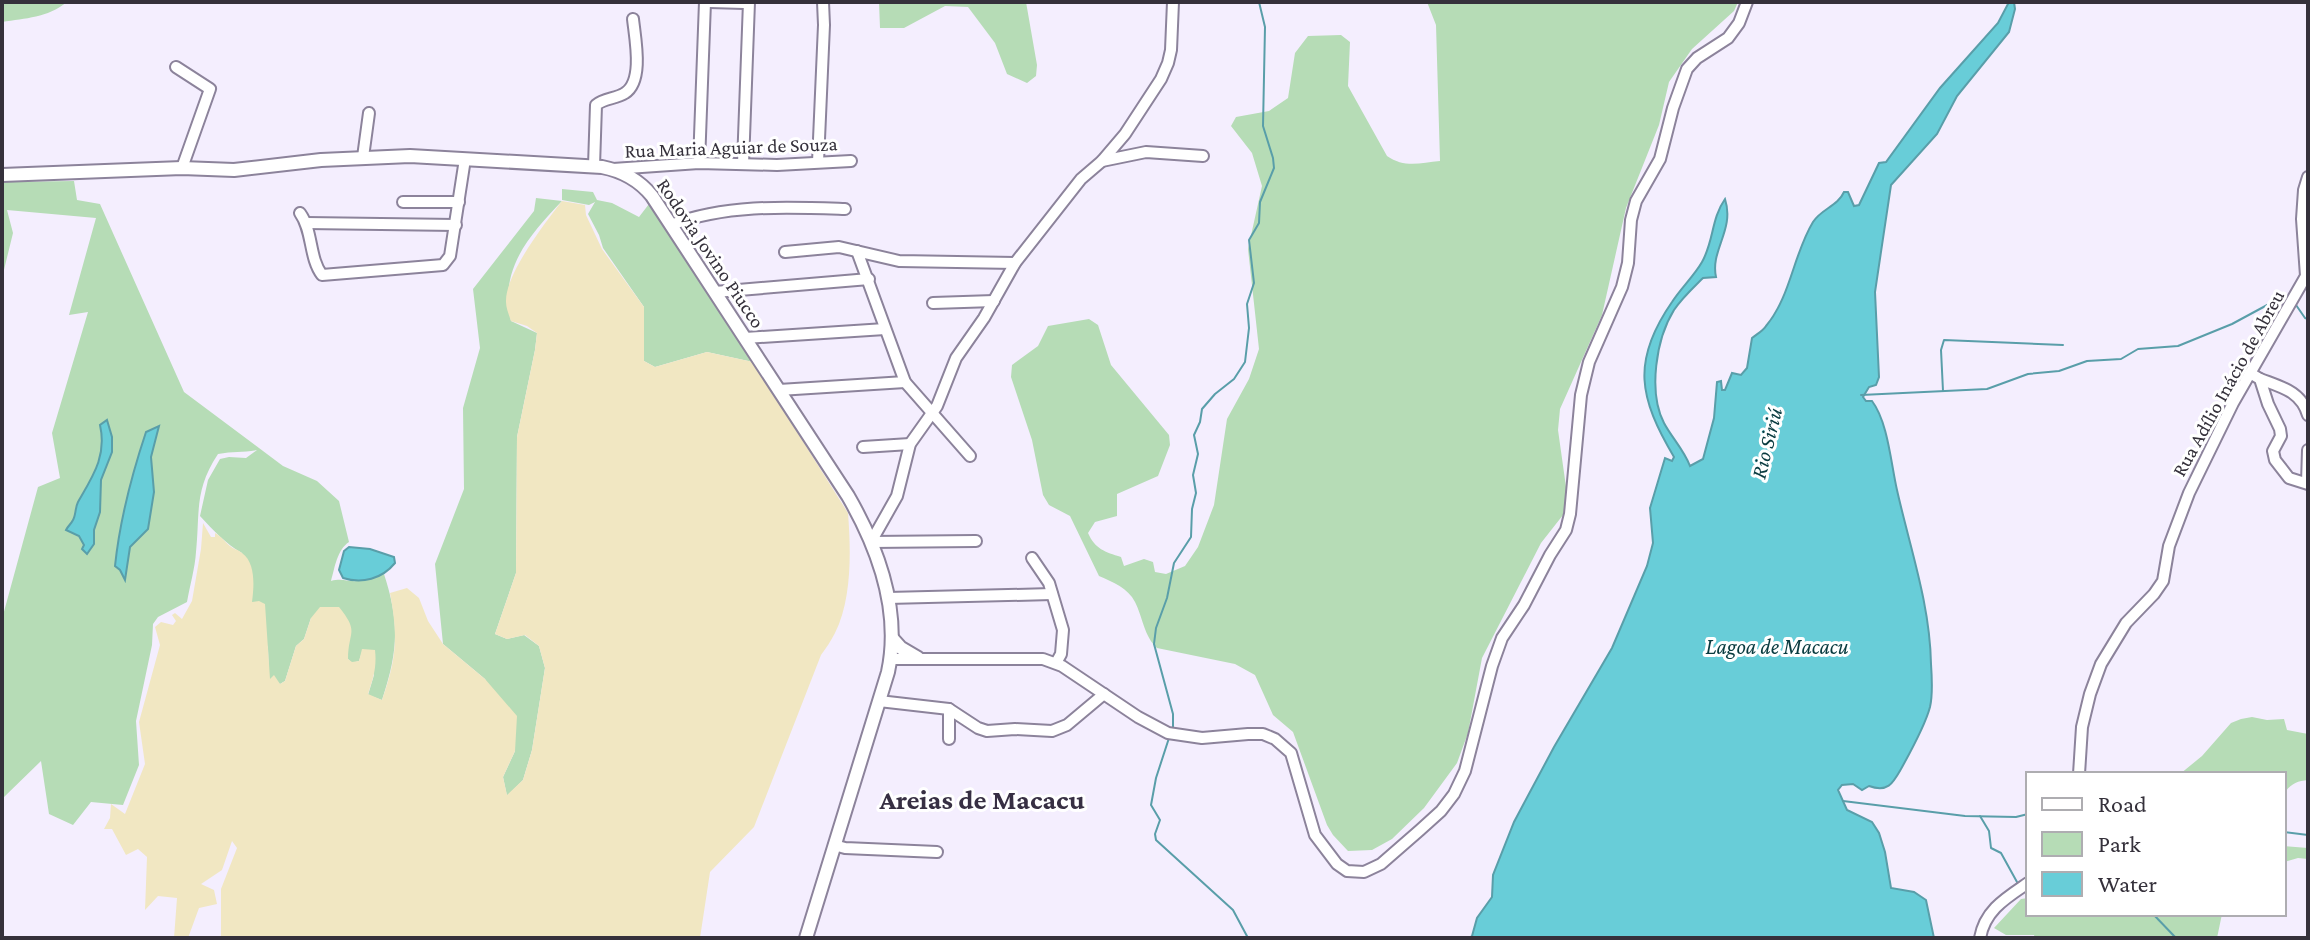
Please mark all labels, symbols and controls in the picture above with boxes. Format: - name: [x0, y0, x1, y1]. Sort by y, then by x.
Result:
- street label: Rua Maria Aguiar de Souza: [624, 132, 838, 163]
- street label: Rodovia Jovino Piucco: [652, 174, 769, 333]
- street label: Rua Adílio Inácio de Abreu: [2168, 286, 2289, 480]
- water label: Rio Siriú: [1746, 405, 1787, 481]
- water label: Lagoa de Macacu: [1705, 634, 1849, 659]
- legend: [2026, 772, 2286, 916]
- district label: Areias de Macacu: [878, 784, 1085, 815]
- text: Road: [2098, 790, 2147, 817]
- text: Park: [2098, 830, 2141, 857]
- text: Water: [2098, 870, 2157, 897]

